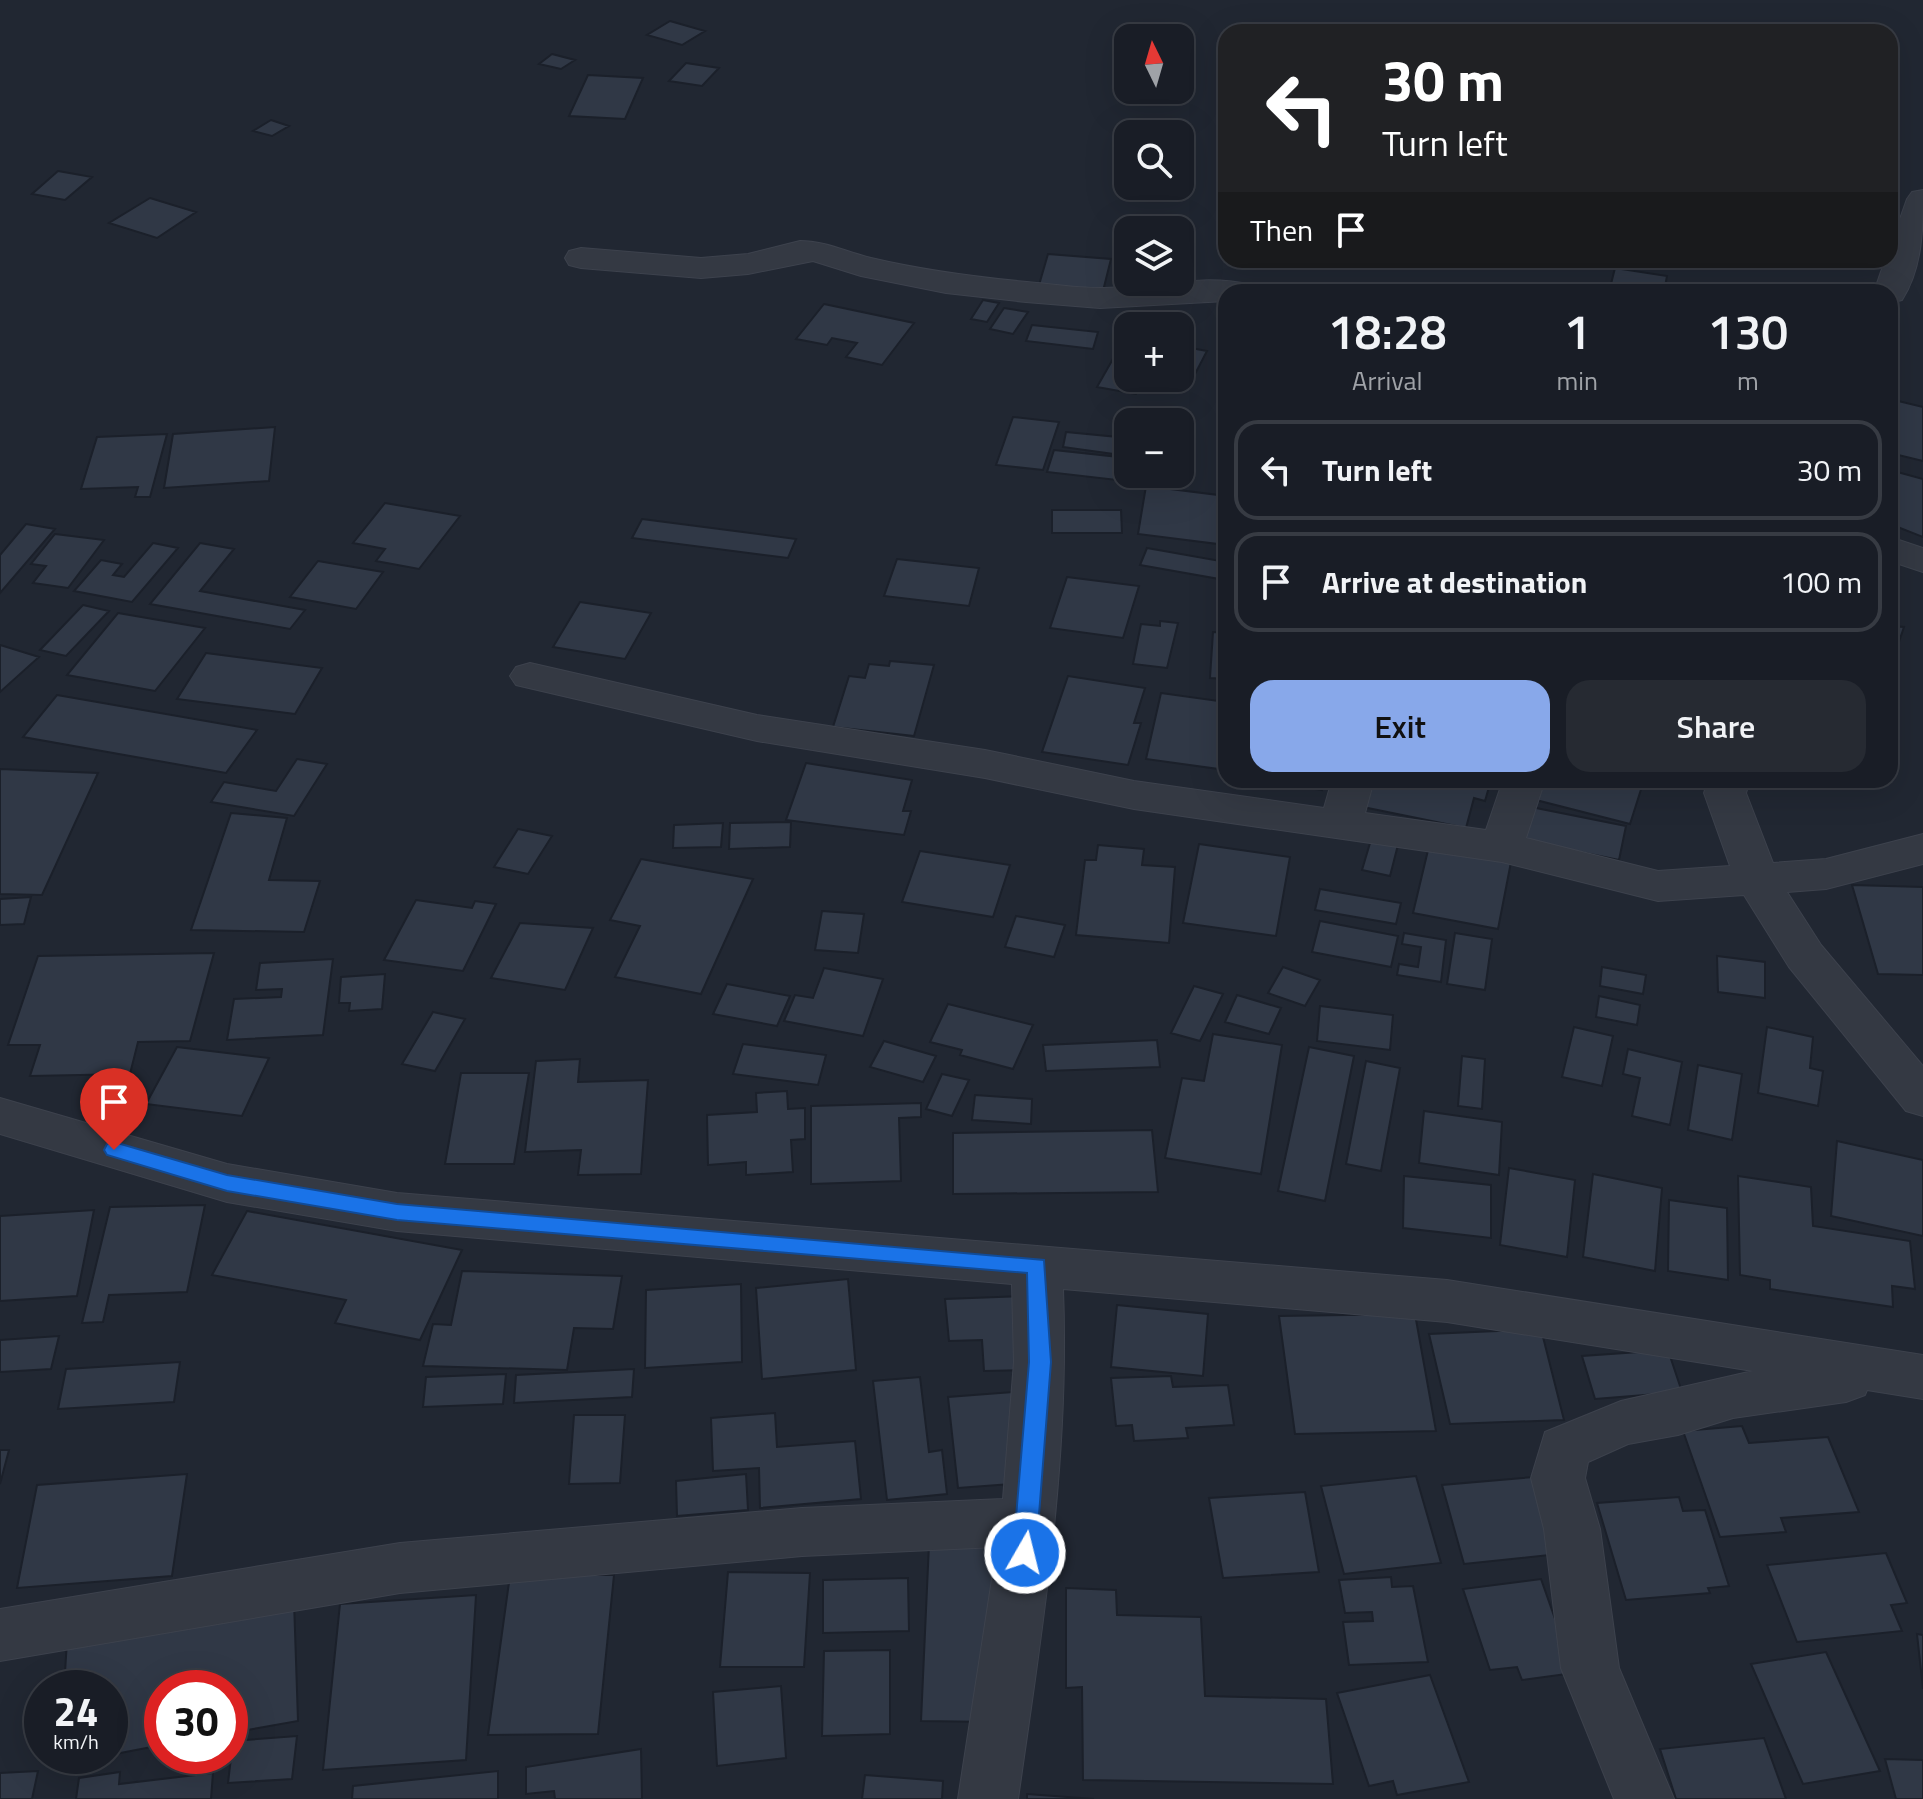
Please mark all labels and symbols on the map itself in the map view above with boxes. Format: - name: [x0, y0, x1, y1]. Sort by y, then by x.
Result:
- north arrow: [1114, 24, 1194, 104]
- pin: [80, 1068, 148, 1150]
- position arrow: [983, 1511, 1067, 1595]
- speed limit sign: 30: [144, 1670, 248, 1774]

